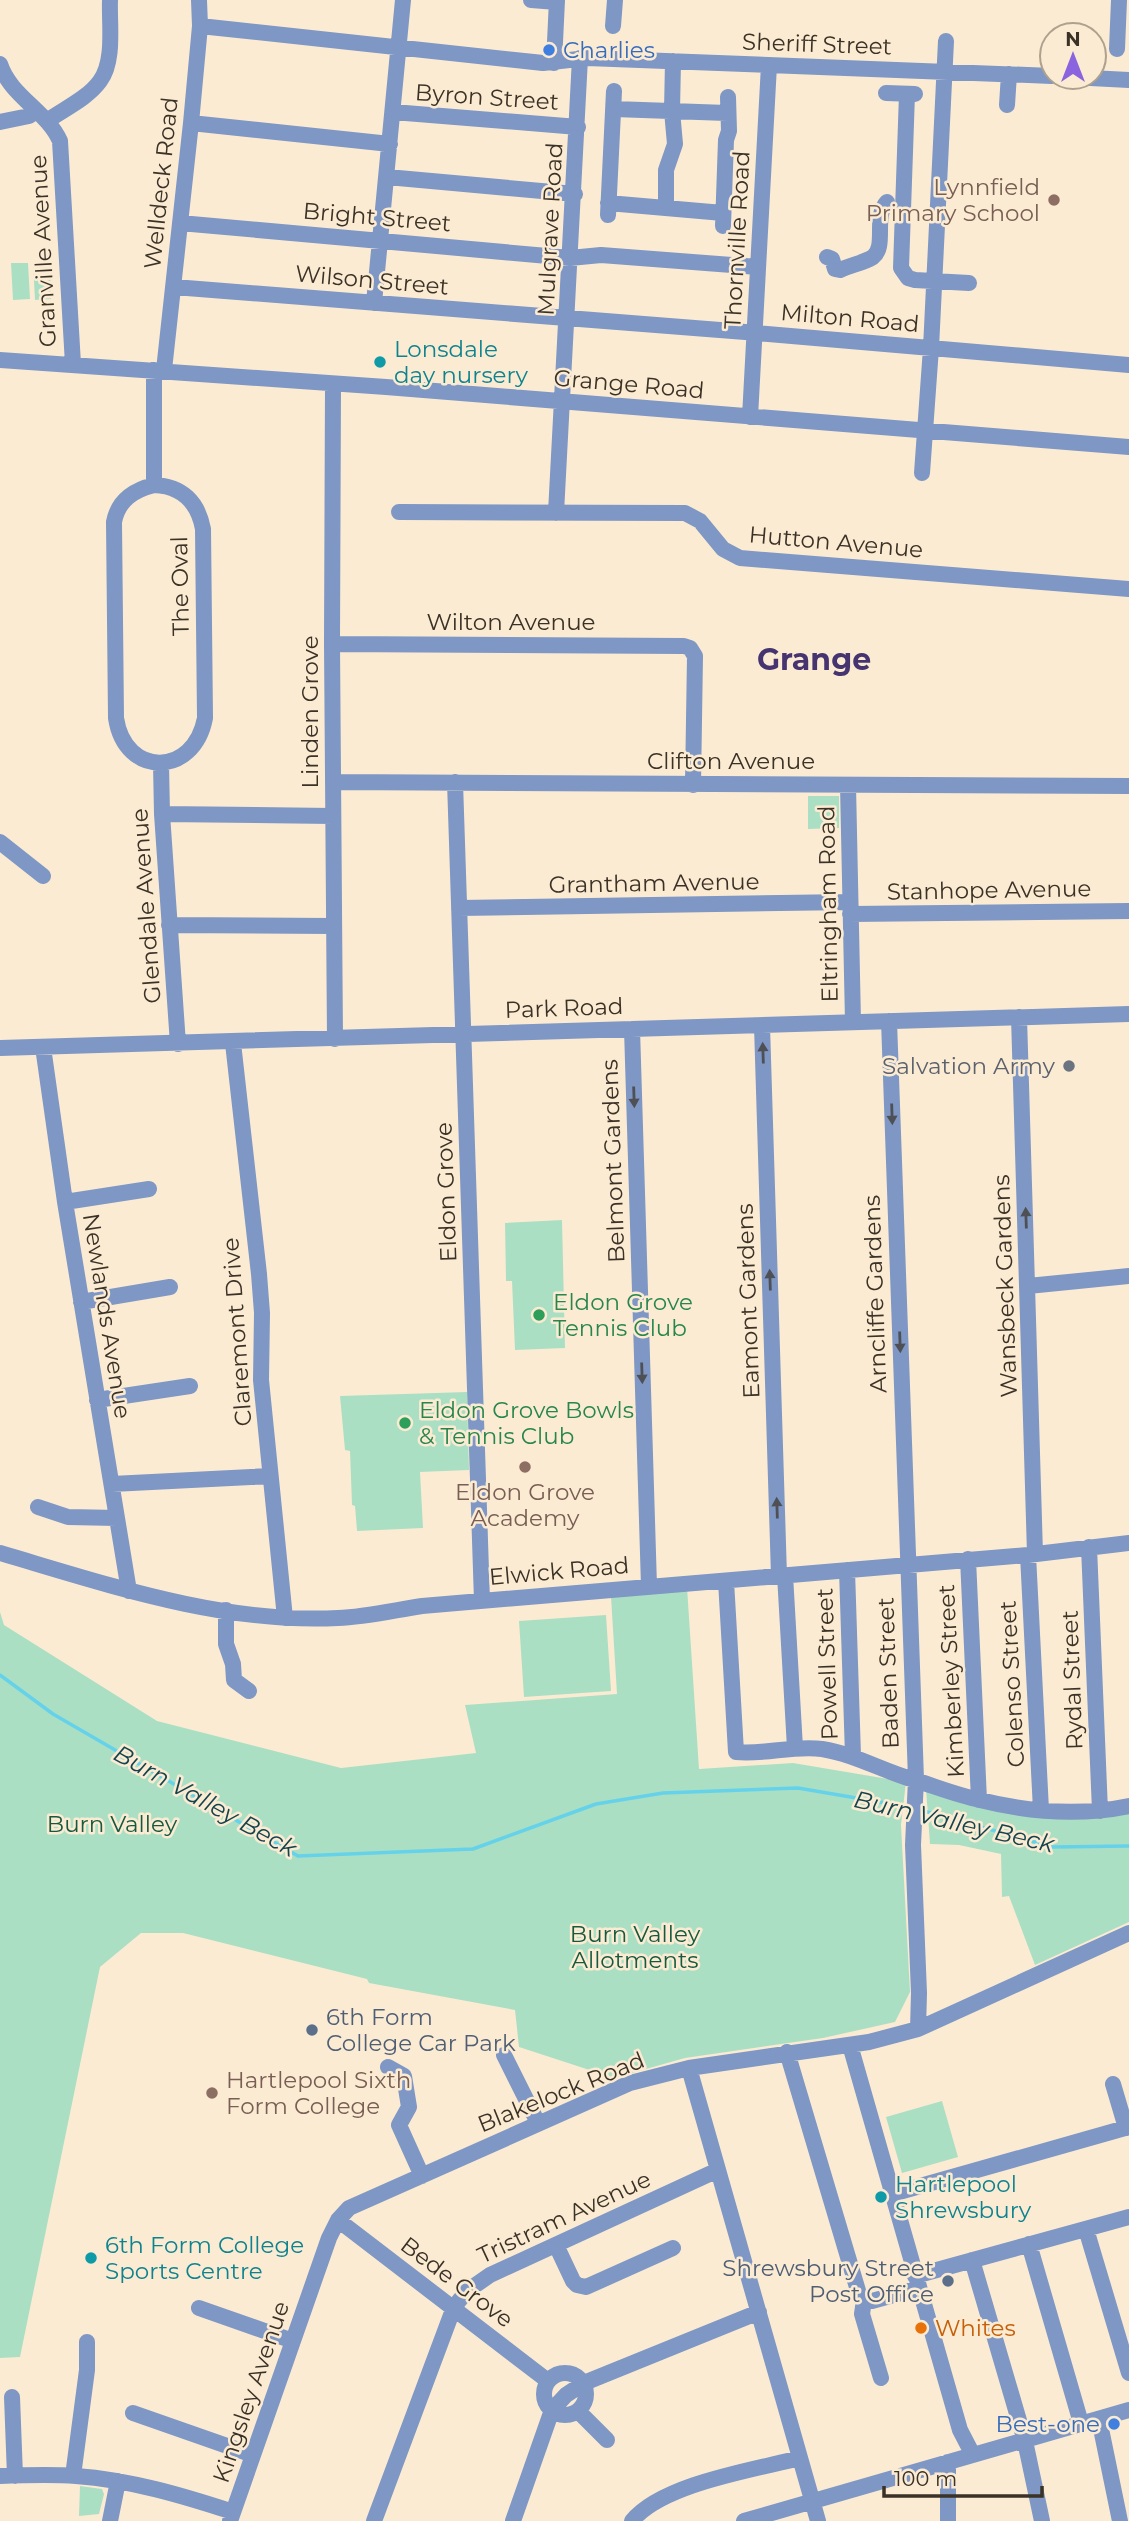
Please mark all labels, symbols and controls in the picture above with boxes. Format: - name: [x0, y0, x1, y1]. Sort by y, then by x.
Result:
- north arrow: [1038, 21, 1108, 91]
- street label: Sheriff Street: [742, 27, 892, 61]
- text: N: [1065, 28, 1081, 51]
- place label: Charlies: [563, 36, 655, 64]
- marker: Charlies: [541, 42, 557, 58]
- street label: Byron Street: [414, 78, 560, 116]
- street label: Welldeck Road: [138, 96, 184, 270]
- street label: Mulgrave Road: [531, 142, 569, 316]
- street label: Thornville Road: [718, 150, 756, 330]
- street label: Granville Avenue: [24, 154, 62, 348]
- place label: Lynnfield Primary School: [866, 173, 1040, 227]
- marker: Lynnfield Primary School: [1046, 192, 1062, 208]
- street label: Bright Street: [302, 197, 452, 237]
- street label: Wilson Street: [294, 259, 450, 301]
- street label: Milton Road: [779, 298, 921, 338]
- place label: Lonsdale day nursery: [394, 335, 529, 389]
- marker: Lonsdale day nursery: [372, 354, 388, 370]
- street label: Grange Road: [553, 363, 705, 405]
- street label: Hutton Avenue: [748, 520, 924, 564]
- street label: The Oval: [165, 536, 195, 636]
- street label: Wilton Avenue: [426, 608, 596, 636]
- street label: Linden Grove: [296, 635, 324, 789]
- district label: Grange: [757, 641, 871, 678]
- street label: Clifton Avenue: [647, 747, 815, 775]
- street label: Eltringham Road: [812, 805, 844, 1003]
- street label: Glendale Avenue: [125, 808, 167, 1004]
- street label: Grantham Avenue: [548, 867, 760, 899]
- street label: Stanhope Avenue: [887, 874, 1091, 906]
- street label: Park Road: [504, 992, 624, 1024]
- one-way arrow: [757, 1042, 768, 1064]
- place label: Salvation Army: [882, 1052, 1056, 1080]
- marker: Salvation Army: [1061, 1058, 1077, 1074]
- street label: Belmont Gardens: [595, 1059, 631, 1263]
- one-way arrow: [628, 1086, 639, 1108]
- one-way arrow: [887, 1103, 898, 1125]
- street label: Eldon Grove: [430, 1122, 462, 1262]
- street label: Wansbeck Gardens: [987, 1174, 1023, 1398]
- street label: Arncliffe Gardens: [858, 1195, 892, 1393]
- street label: Eamont Gardens: [731, 1203, 765, 1399]
- one-way arrow: [1020, 1207, 1031, 1229]
- street label: Newlands Avenue: [77, 1211, 137, 1421]
- street label: Claremont Drive: [216, 1237, 258, 1427]
- one-way arrow: [764, 1269, 775, 1291]
- place label: Eldon Grove Tennis Club: [553, 1288, 693, 1342]
- marker: Eldon Grove Tennis Club: [531, 1307, 547, 1323]
- one-way arrow: [894, 1331, 905, 1353]
- one-way arrow: [637, 1363, 648, 1385]
- place label: Eldon Grove Bowls & Tennis Club: [419, 1396, 634, 1450]
- marker: Eldon Grove Bowls & Tennis Club: [397, 1415, 413, 1431]
- marker: Eldon Grove Academy: [517, 1459, 533, 1475]
- place label: Eldon Grove Academy: [455, 1478, 595, 1532]
- one-way arrow: [771, 1496, 782, 1518]
- street label: Elwick Road: [488, 1551, 630, 1591]
- street label: Kimberley Street: [932, 1584, 970, 1778]
- street label: Powell Street: [810, 1588, 844, 1740]
- street label: Baden Street: [871, 1597, 905, 1749]
- street label: Colenso Street: [994, 1600, 1030, 1768]
- street label: Rydal Street: [1056, 1610, 1088, 1750]
- water label: Burn Valley Beck: [109, 1739, 301, 1863]
- water label: Burn Valley Beck: [851, 1784, 1059, 1859]
- park label: Burn Valley: [47, 1810, 177, 1838]
- park label: Burn Valley Allotments: [570, 1920, 701, 1974]
- place label: 6th Form College Car Park: [326, 2003, 516, 2057]
- marker: 6th Form College Car Park: [304, 2022, 320, 2038]
- street label: Blakelock Road: [473, 2046, 649, 2138]
- place label: Hartlepool Sixth Form College: [226, 2066, 411, 2120]
- marker: Hartlepool Sixth Form College: [204, 2085, 220, 2101]
- street label: Tristram Avenue: [473, 2165, 655, 2269]
- place label: Hartlepool Shrewsbury: [895, 2170, 1032, 2224]
- marker: Hartlepool Shrewsbury: [873, 2189, 889, 2205]
- place label: 6th Form College Sports Centre: [105, 2231, 304, 2285]
- street label: Bede Grove: [395, 2231, 519, 2333]
- marker: 6th Form College Sports Centre: [83, 2250, 99, 2266]
- place label: Shrewsbury Street Post Office: [722, 2254, 934, 2308]
- marker: Shrewsbury Street Post Office: [940, 2273, 956, 2289]
- street label: Kingsley Avenue: [207, 2297, 295, 2487]
- place label: Whites: [935, 2314, 1016, 2342]
- marker: Whites: [913, 2320, 929, 2336]
- place label: Best-one: [996, 2410, 1100, 2438]
- marker: Best-one: [1106, 2416, 1122, 2432]
- scale bar: [884, 2454, 1042, 2498]
- text: 100 m: [894, 2466, 957, 2491]

